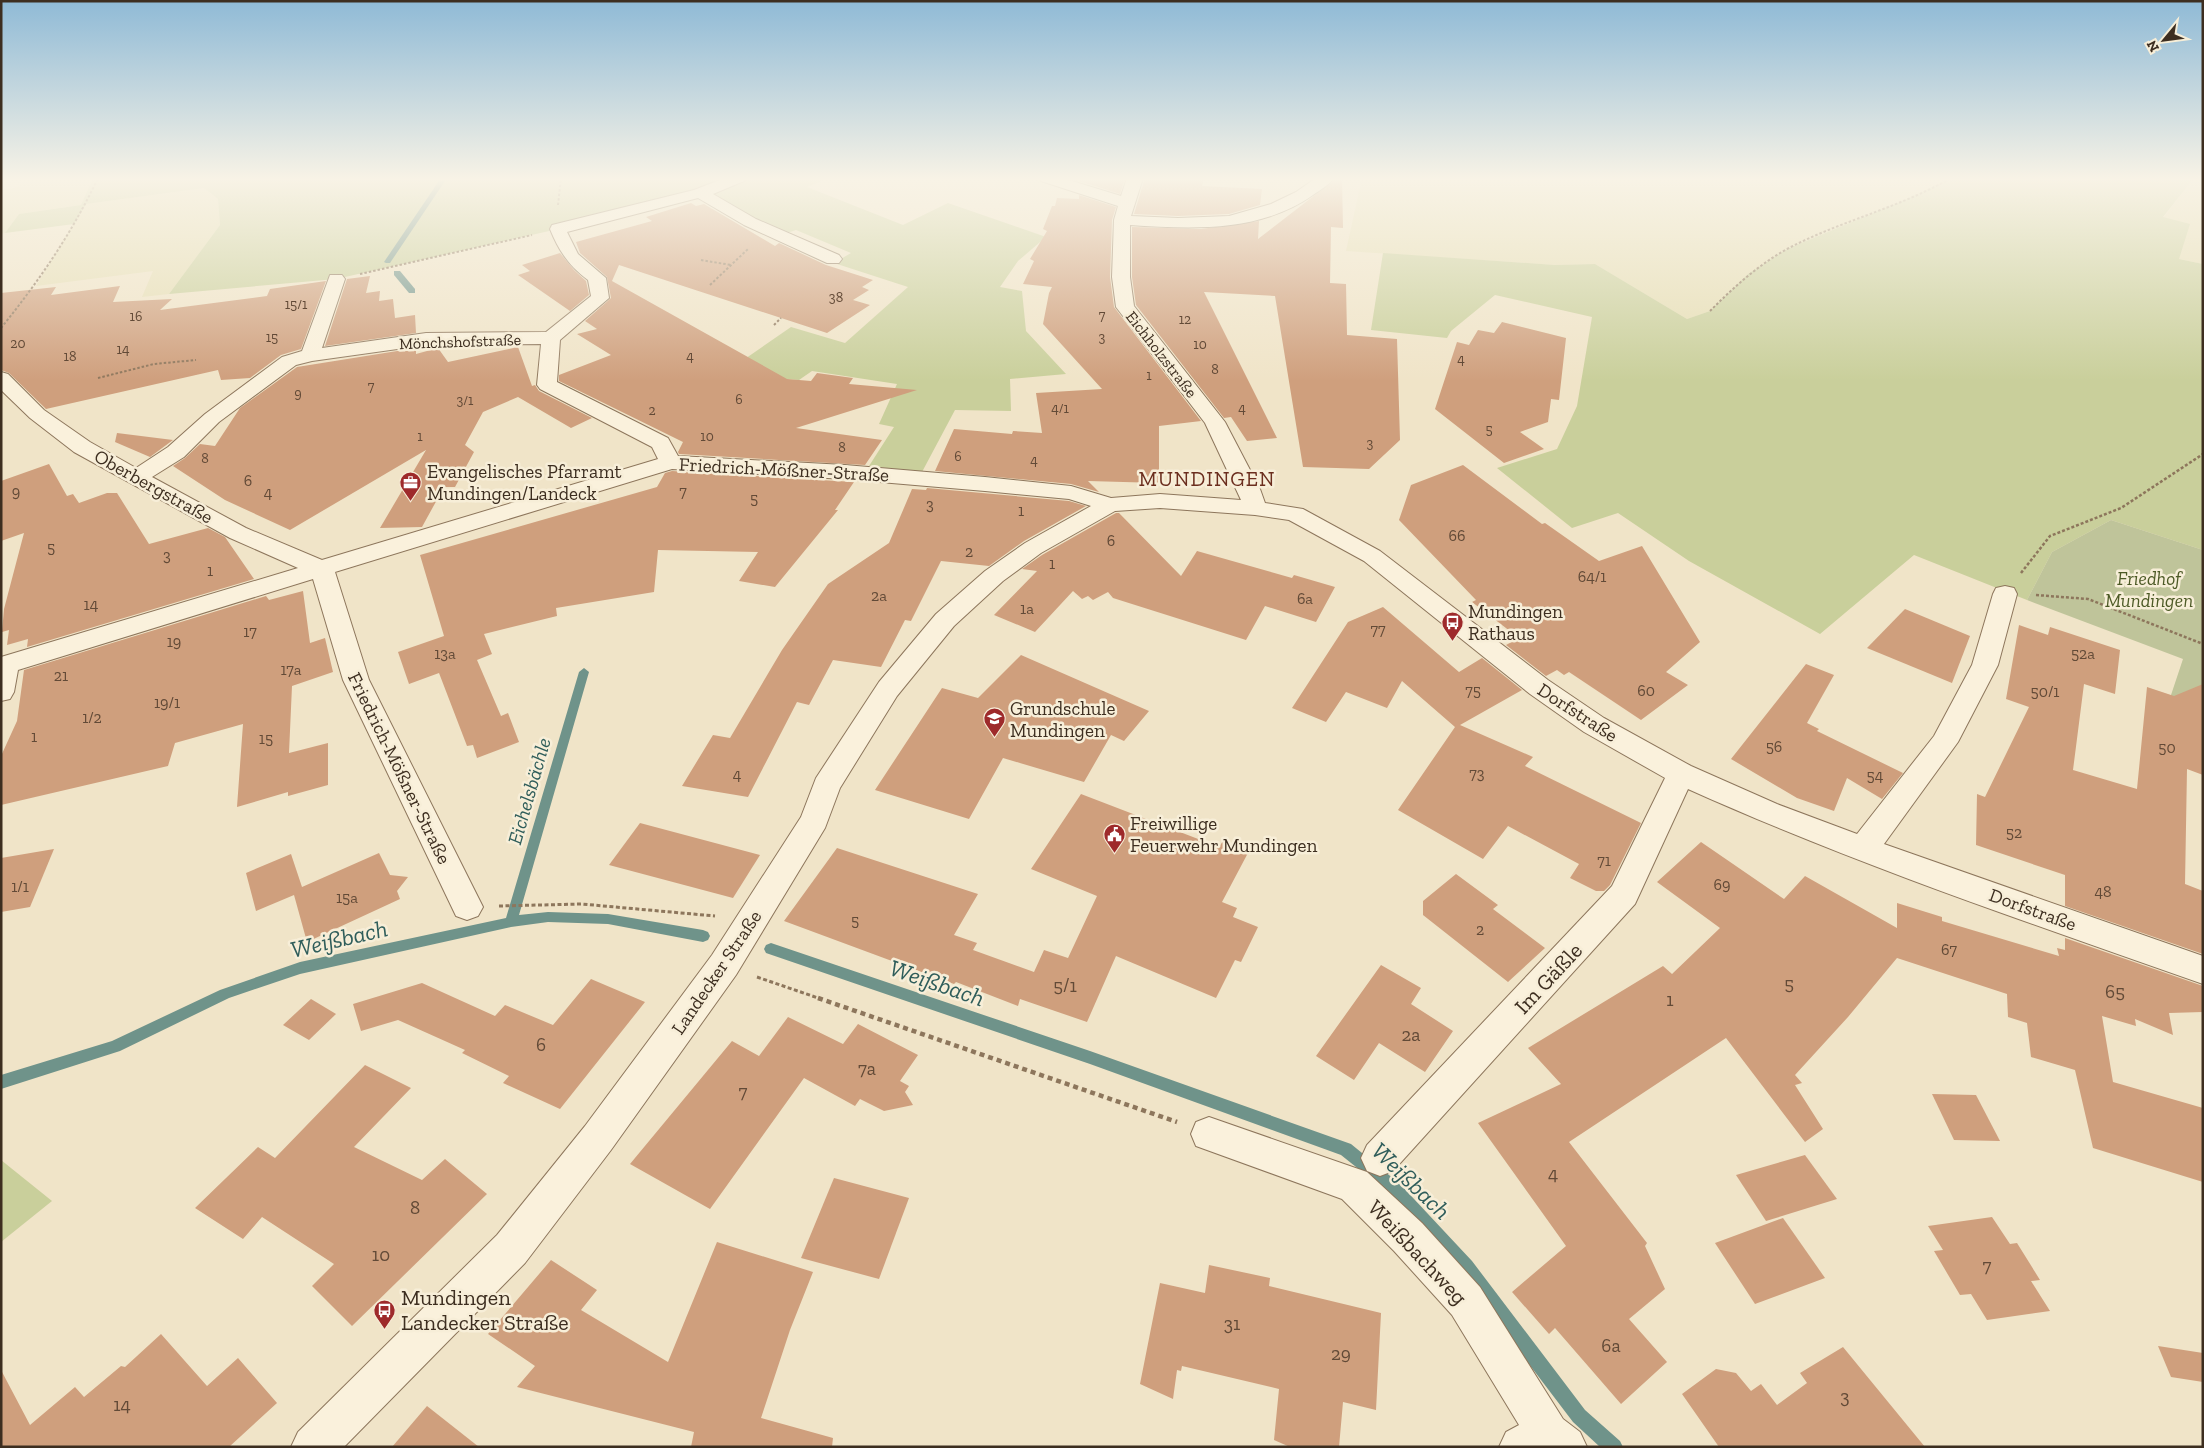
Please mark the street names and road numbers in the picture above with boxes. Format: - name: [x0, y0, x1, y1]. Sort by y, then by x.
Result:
- street label: Eichholzstraße: [1122, 307, 1201, 401]
- street label: Mönchshofstraße: [399, 330, 521, 353]
- street label: Oberbergstraße: [90, 444, 217, 529]
- street label: Friedrich-Mößner-Straße: [678, 453, 890, 486]
- street label: Friedrich-Mößner-Straße: [343, 669, 456, 868]
- street label: Dorfstraße: [1533, 678, 1622, 747]
- street label: Dorfstraße: [1986, 883, 2080, 936]
- street label: Landecker Straße: [666, 906, 766, 1039]
- street label: Im Gäßle: [1509, 937, 1588, 1020]
- street label: Weißbachweg: [1362, 1194, 1473, 1310]

